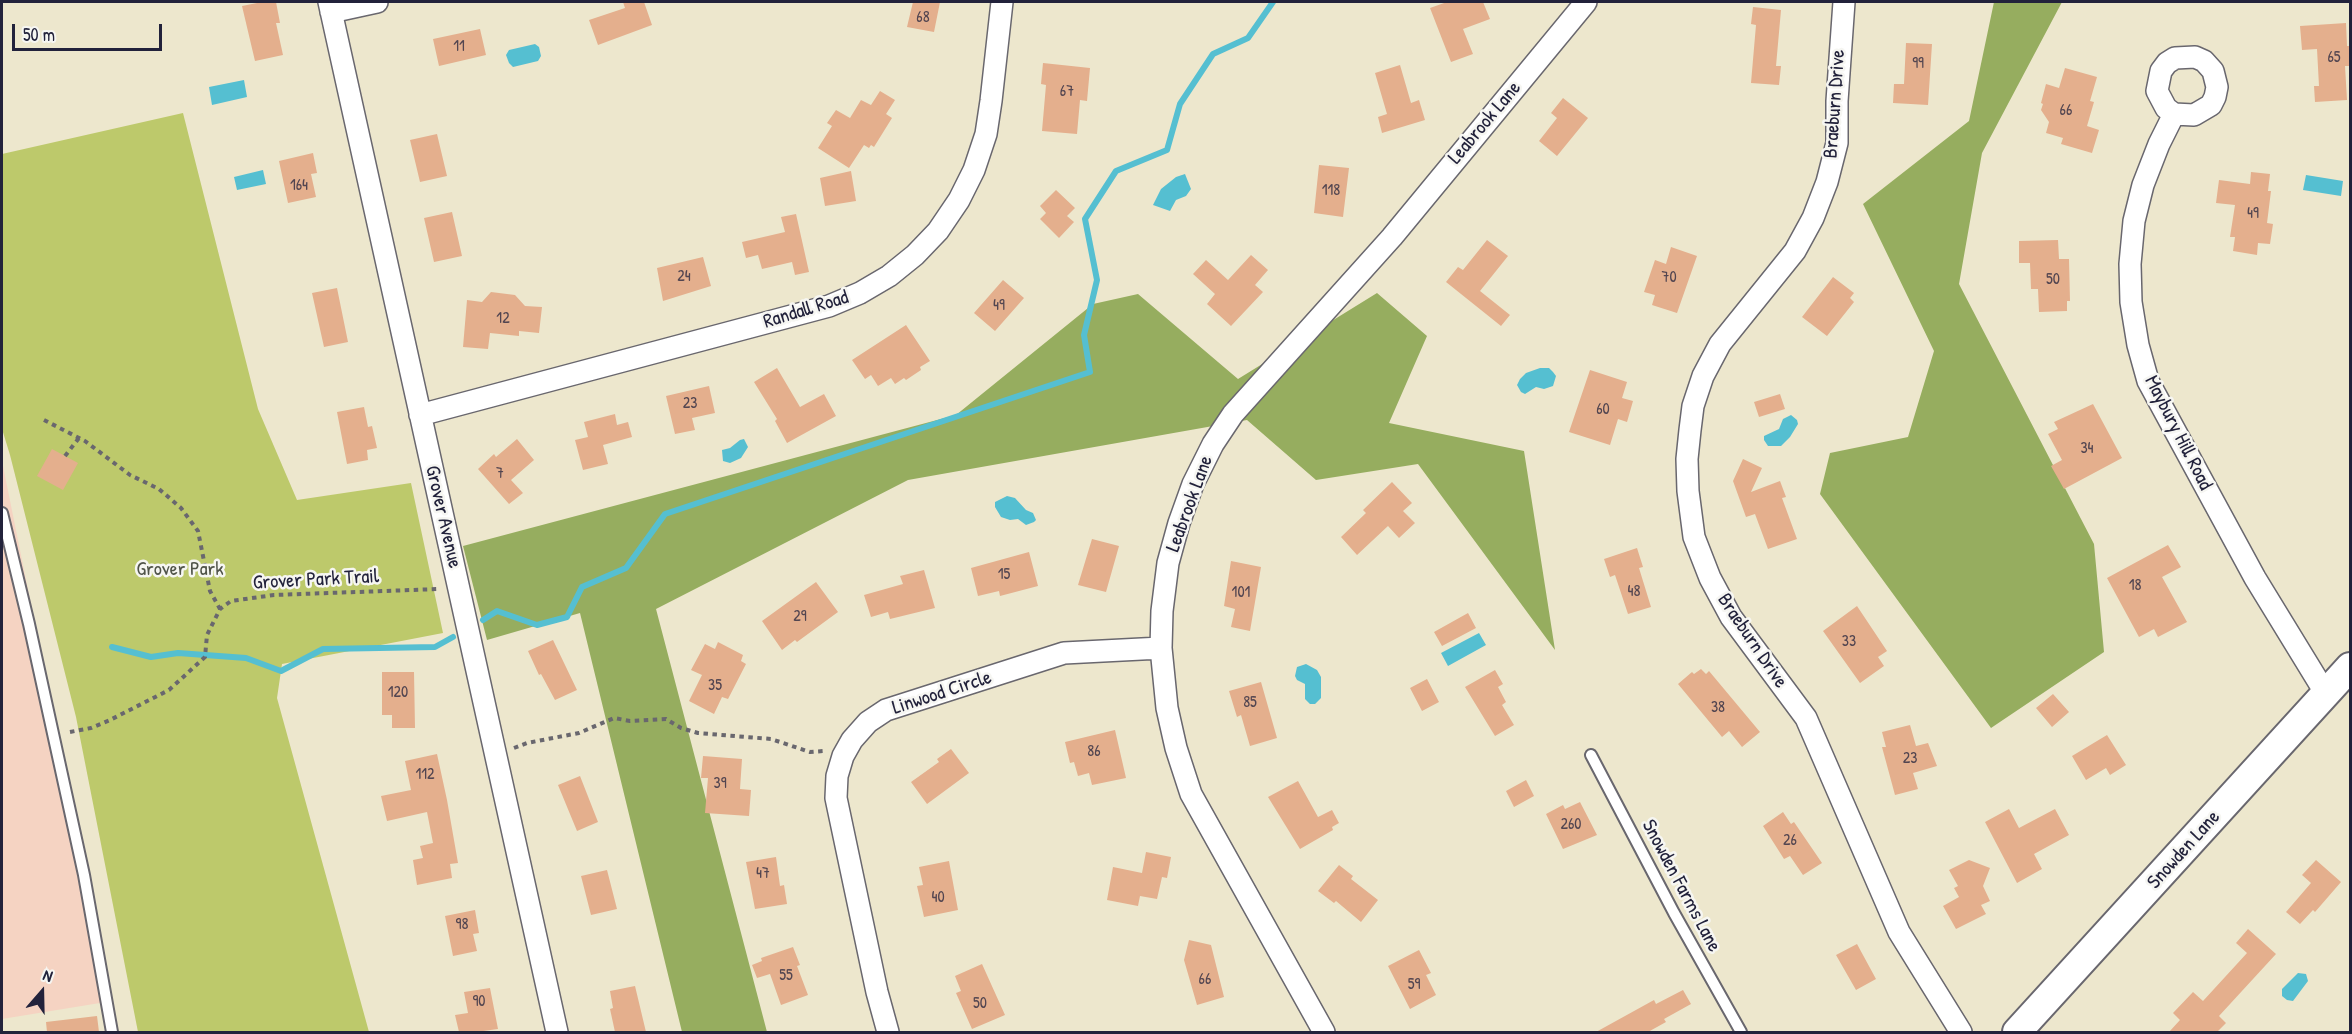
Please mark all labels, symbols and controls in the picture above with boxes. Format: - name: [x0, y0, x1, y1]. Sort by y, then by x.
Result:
- house number: 68: [916, 8, 930, 28]
- scale bar: [15, 12, 165, 50]
- text: 50 m: [23, 22, 55, 47]
- house number: 11: [453, 37, 465, 57]
- house number: 65: [2327, 48, 2341, 68]
- street label: Braeburn Drive: [1819, 49, 1851, 159]
- house number: 99: [1912, 54, 1924, 74]
- street label: Leabrook Lane: [1444, 77, 1526, 169]
- house number: 67: [1060, 82, 1074, 102]
- house number: 66: [2060, 101, 2072, 121]
- house number: 164: [290, 176, 308, 196]
- house number: 118: [1322, 181, 1340, 201]
- house number: 49: [2247, 204, 2259, 224]
- house number: 24: [677, 267, 691, 287]
- house number: 70: [1661, 268, 1677, 288]
- house number: 50: [2046, 270, 2060, 290]
- street label: Randall Road: [761, 286, 851, 334]
- house number: 49: [993, 296, 1005, 316]
- house number: 12: [496, 309, 510, 329]
- street label: Maybury Hill Road: [2139, 372, 2217, 494]
- house number: 23: [683, 394, 697, 414]
- house number: 60: [1596, 400, 1610, 420]
- house number: 34: [2080, 439, 2094, 459]
- street label: Leabrook Lane: [1162, 453, 1218, 555]
- street label: Grover Avenue: [420, 463, 466, 571]
- house number: 7: [496, 464, 504, 484]
- park label: Grover Park: [136, 558, 224, 582]
- street label: Grover Park Trail: [252, 565, 380, 595]
- house number: 15: [998, 565, 1010, 585]
- house number: 18: [2129, 576, 2141, 596]
- house number: 48: [1628, 582, 1640, 602]
- house number: 101: [1232, 583, 1250, 603]
- street label: Braeburn Drive: [1712, 589, 1792, 693]
- house number: 29: [793, 607, 807, 627]
- house number: 33: [1842, 632, 1856, 652]
- street label: Linwood Circle: [889, 666, 995, 720]
- house number: 35: [708, 676, 722, 696]
- house number: 120: [388, 683, 408, 703]
- house number: 85: [1243, 693, 1257, 713]
- house number: 38: [1711, 698, 1725, 718]
- house number: 86: [1087, 742, 1101, 762]
- house number: 23: [1903, 749, 1917, 769]
- house number: 112: [415, 765, 435, 785]
- house number: 39: [713, 774, 727, 794]
- street label: Snowden Lane: [2143, 806, 2225, 894]
- house number: 260: [1560, 815, 1582, 835]
- street label: Snowden Farms Lane: [1636, 816, 1726, 956]
- house number: 26: [1783, 831, 1797, 851]
- house number: 47: [756, 864, 770, 884]
- house number: 40: [931, 888, 945, 908]
- house number: 98: [456, 915, 468, 935]
- north arrow: [12, 962, 72, 1022]
- text: N: [40, 963, 56, 987]
- house number: 55: [779, 966, 793, 986]
- house number: 66: [1199, 970, 1211, 990]
- house number: 59: [1408, 975, 1420, 995]
- house number: 90: [472, 992, 486, 1012]
- house number: 50: [973, 994, 987, 1014]

